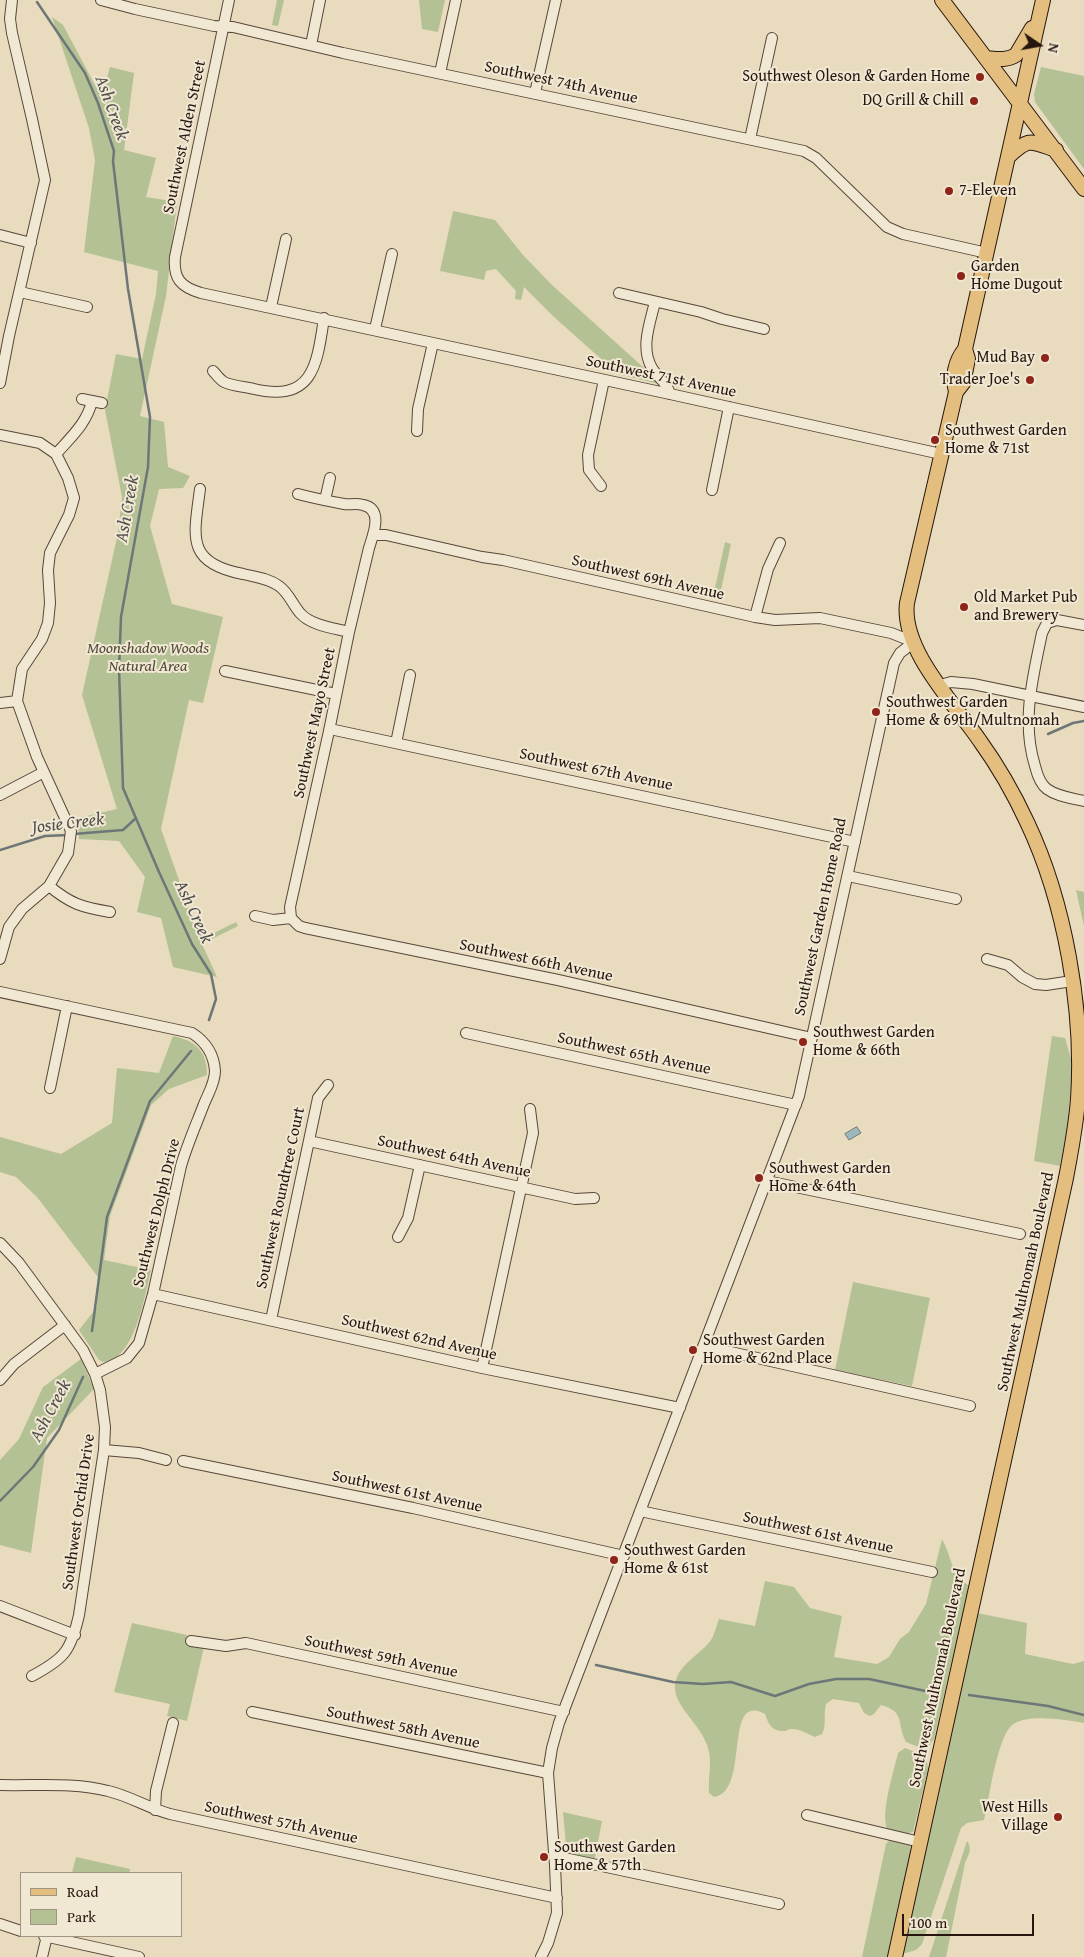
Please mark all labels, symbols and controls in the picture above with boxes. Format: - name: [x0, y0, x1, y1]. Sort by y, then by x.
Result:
- north arrow: [1014, 20, 1064, 70]
- text: N: [1043, 41, 1064, 55]
- street label: Southwest 74th Avenue: [483, 57, 639, 109]
- street label: Southwest Alden Street: [159, 58, 211, 216]
- place label: Southwest Oleson & Garden Home: [742, 67, 970, 87]
- marker: Southwest Oleson & Garden Home: [974, 71, 986, 83]
- water label: Ash Creek: [89, 73, 133, 143]
- place label: DQ Grill & Chill: [863, 91, 964, 111]
- marker: DQ Grill & Chill: [968, 95, 980, 107]
- place label: 7-Eleven: [959, 181, 1016, 201]
- marker: 7-Eleven: [943, 185, 955, 197]
- place label: Garden Home Dugout: [971, 257, 1063, 295]
- marker: Garden Home Dugout: [955, 270, 967, 282]
- place label: Mud Bay: [977, 348, 1035, 368]
- street label: Southwest 71st Avenue: [584, 352, 738, 402]
- marker: Mud Bay: [1039, 352, 1051, 364]
- place label: Trader Joe's: [940, 370, 1020, 390]
- marker: Trader Joe's: [1024, 374, 1036, 386]
- place label: Southwest Garden Home & 71st: [945, 421, 1067, 459]
- marker: Southwest Garden Home & 71st: [929, 434, 941, 446]
- water label: Ash Creek: [112, 474, 144, 544]
- street label: Southwest 69th Avenue: [570, 551, 726, 605]
- place label: Old Market Pub and Brewery: [974, 588, 1078, 626]
- marker: Old Market Pub and Brewery: [958, 601, 970, 613]
- park label: Moonshadow Woods Natural Area: [87, 639, 209, 677]
- street label: Southwest Mayo Street: [290, 646, 340, 800]
- place label: Southwest Garden Home & 69th/Multnomah: [886, 693, 1059, 731]
- marker: Southwest Garden Home & 69th/Multnomah: [870, 706, 882, 718]
- street label: Southwest 67th Avenue: [518, 744, 674, 796]
- water label: Josie Creek: [31, 809, 105, 839]
- street label: Southwest Garden Home Road: [791, 816, 851, 1018]
- water label: Ash Creek: [169, 877, 217, 947]
- street label: Southwest 66th Avenue: [458, 935, 614, 987]
- place label: Southwest Garden Home & 66th: [813, 1023, 935, 1061]
- street label: Southwest 65th Avenue: [556, 1028, 712, 1080]
- marker: Southwest Garden Home & 66th: [797, 1036, 809, 1048]
- street label: Southwest Roundtree Court: [252, 1105, 310, 1291]
- street label: Southwest 64th Avenue: [376, 1131, 532, 1183]
- street label: Southwest Dolph Drive: [129, 1137, 185, 1289]
- place label: Southwest Garden Home & 64th: [769, 1159, 891, 1197]
- street label: Southwest Multnomah Boulevard: [993, 1171, 1059, 1393]
- marker: Southwest Garden Home & 64th: [753, 1172, 765, 1184]
- street label: Southwest 62nd Avenue: [339, 1311, 499, 1365]
- place label: Southwest Garden Home & 62nd Place: [703, 1331, 832, 1369]
- marker: Southwest Garden Home & 62nd Place: [687, 1344, 699, 1356]
- water label: Ash Creek: [26, 1376, 76, 1446]
- street label: Southwest Orchid Drive: [59, 1433, 99, 1591]
- street label: Southwest 61st Avenue: [330, 1467, 484, 1517]
- street label: Southwest 61st Avenue: [741, 1508, 895, 1558]
- place label: Southwest Garden Home & 61st: [624, 1541, 746, 1579]
- marker: Southwest Garden Home & 61st: [608, 1554, 620, 1566]
- street label: Southwest Multnomah Boulevard: [905, 1567, 971, 1789]
- street label: Southwest 59th Avenue: [303, 1631, 459, 1683]
- street label: Southwest 58th Avenue: [325, 1702, 481, 1754]
- street label: Southwest 57th Avenue: [203, 1797, 359, 1849]
- place label: West Hills Village: [982, 1798, 1048, 1836]
- marker: West Hills Village: [1052, 1811, 1064, 1823]
- place label: Southwest Garden Home & 57th: [554, 1838, 676, 1876]
- marker: Southwest Garden Home & 57th: [538, 1851, 550, 1863]
- legend: [20, 1872, 182, 1937]
- text: Road: [67, 1881, 98, 1902]
- scale bar: [904, 1904, 1036, 1936]
- text: Park: [67, 1906, 96, 1927]
- text: 100 m: [910, 1912, 947, 1933]

